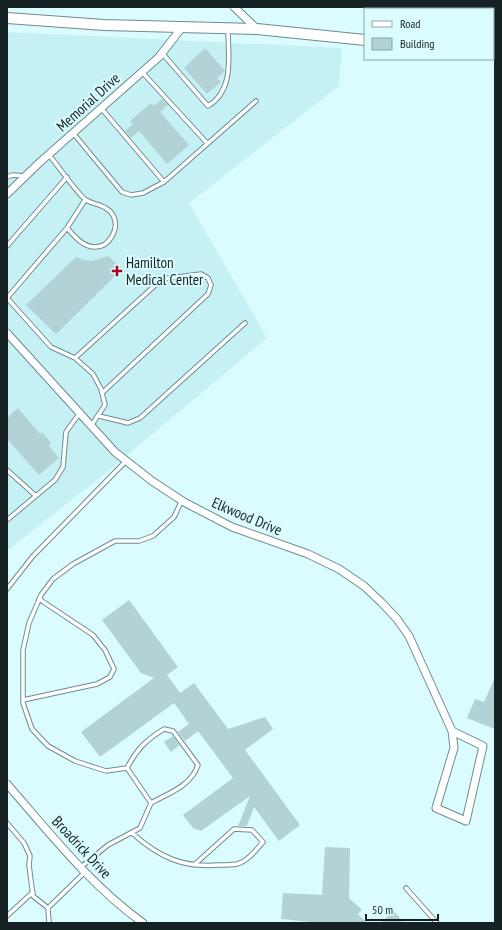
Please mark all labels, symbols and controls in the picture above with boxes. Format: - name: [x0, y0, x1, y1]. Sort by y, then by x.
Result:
- legend: [364, 8, 494, 60]
- text: Road: [400, 16, 420, 31]
- text: Building: [400, 36, 435, 51]
- street label: Memorial Drive: [52, 68, 124, 136]
- place label: Hamilton Medical Center: [126, 253, 204, 289]
- marker: Hamilton Medical Center: [111, 265, 123, 277]
- street label: Elkwood Drive: [209, 493, 285, 539]
- street label: Broadrick Drive: [48, 812, 116, 882]
- scale bar: [366, 896, 438, 922]
- text: 50 m: [372, 902, 393, 917]

